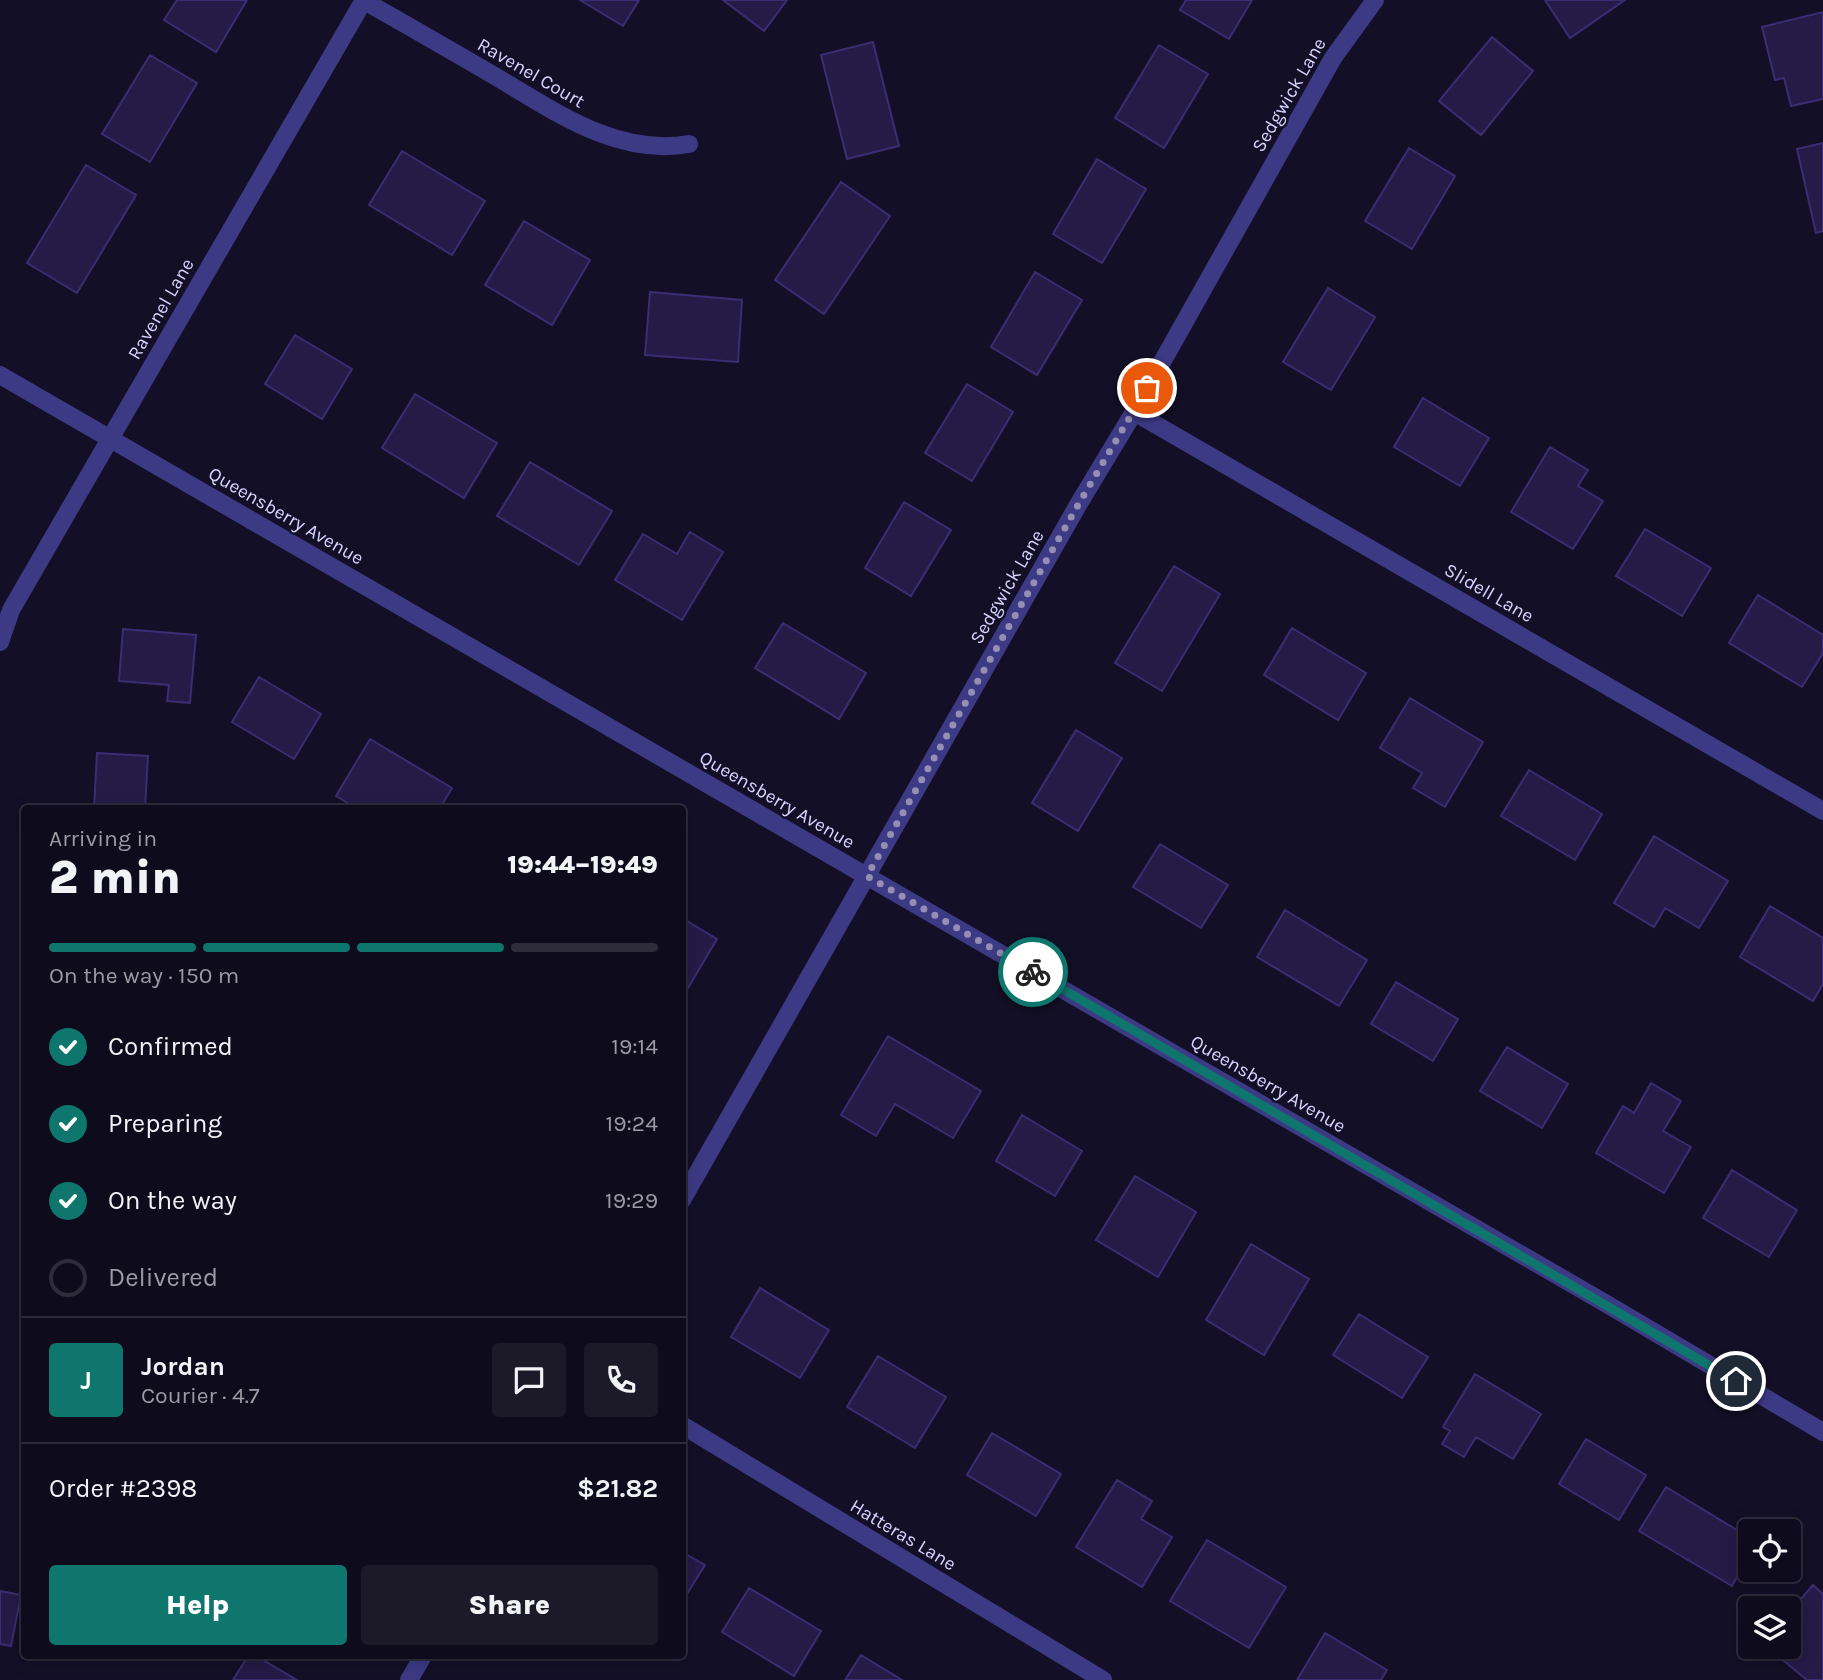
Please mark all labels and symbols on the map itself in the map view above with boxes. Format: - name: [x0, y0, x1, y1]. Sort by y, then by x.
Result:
- street label: Ravenel Court: [474, 33, 588, 113]
- street label: Sedgwick Lane: [1247, 34, 1331, 156]
- street label: Ravenel Lane: [123, 255, 199, 363]
- pin: [1117, 358, 1177, 418]
- street label: Queensberry Avenue: [205, 463, 367, 569]
- street label: Sedgwick Lane: [965, 526, 1049, 648]
- street label: Slidell Lane: [1441, 559, 1537, 627]
- street label: Queensberry Avenue: [696, 747, 858, 853]
- courier: [998, 937, 1068, 1007]
- street label: Queensberry Avenue: [1187, 1031, 1349, 1137]
- pin: [1706, 1351, 1766, 1411]
- street label: Hatteras Lane: [846, 1495, 960, 1575]

